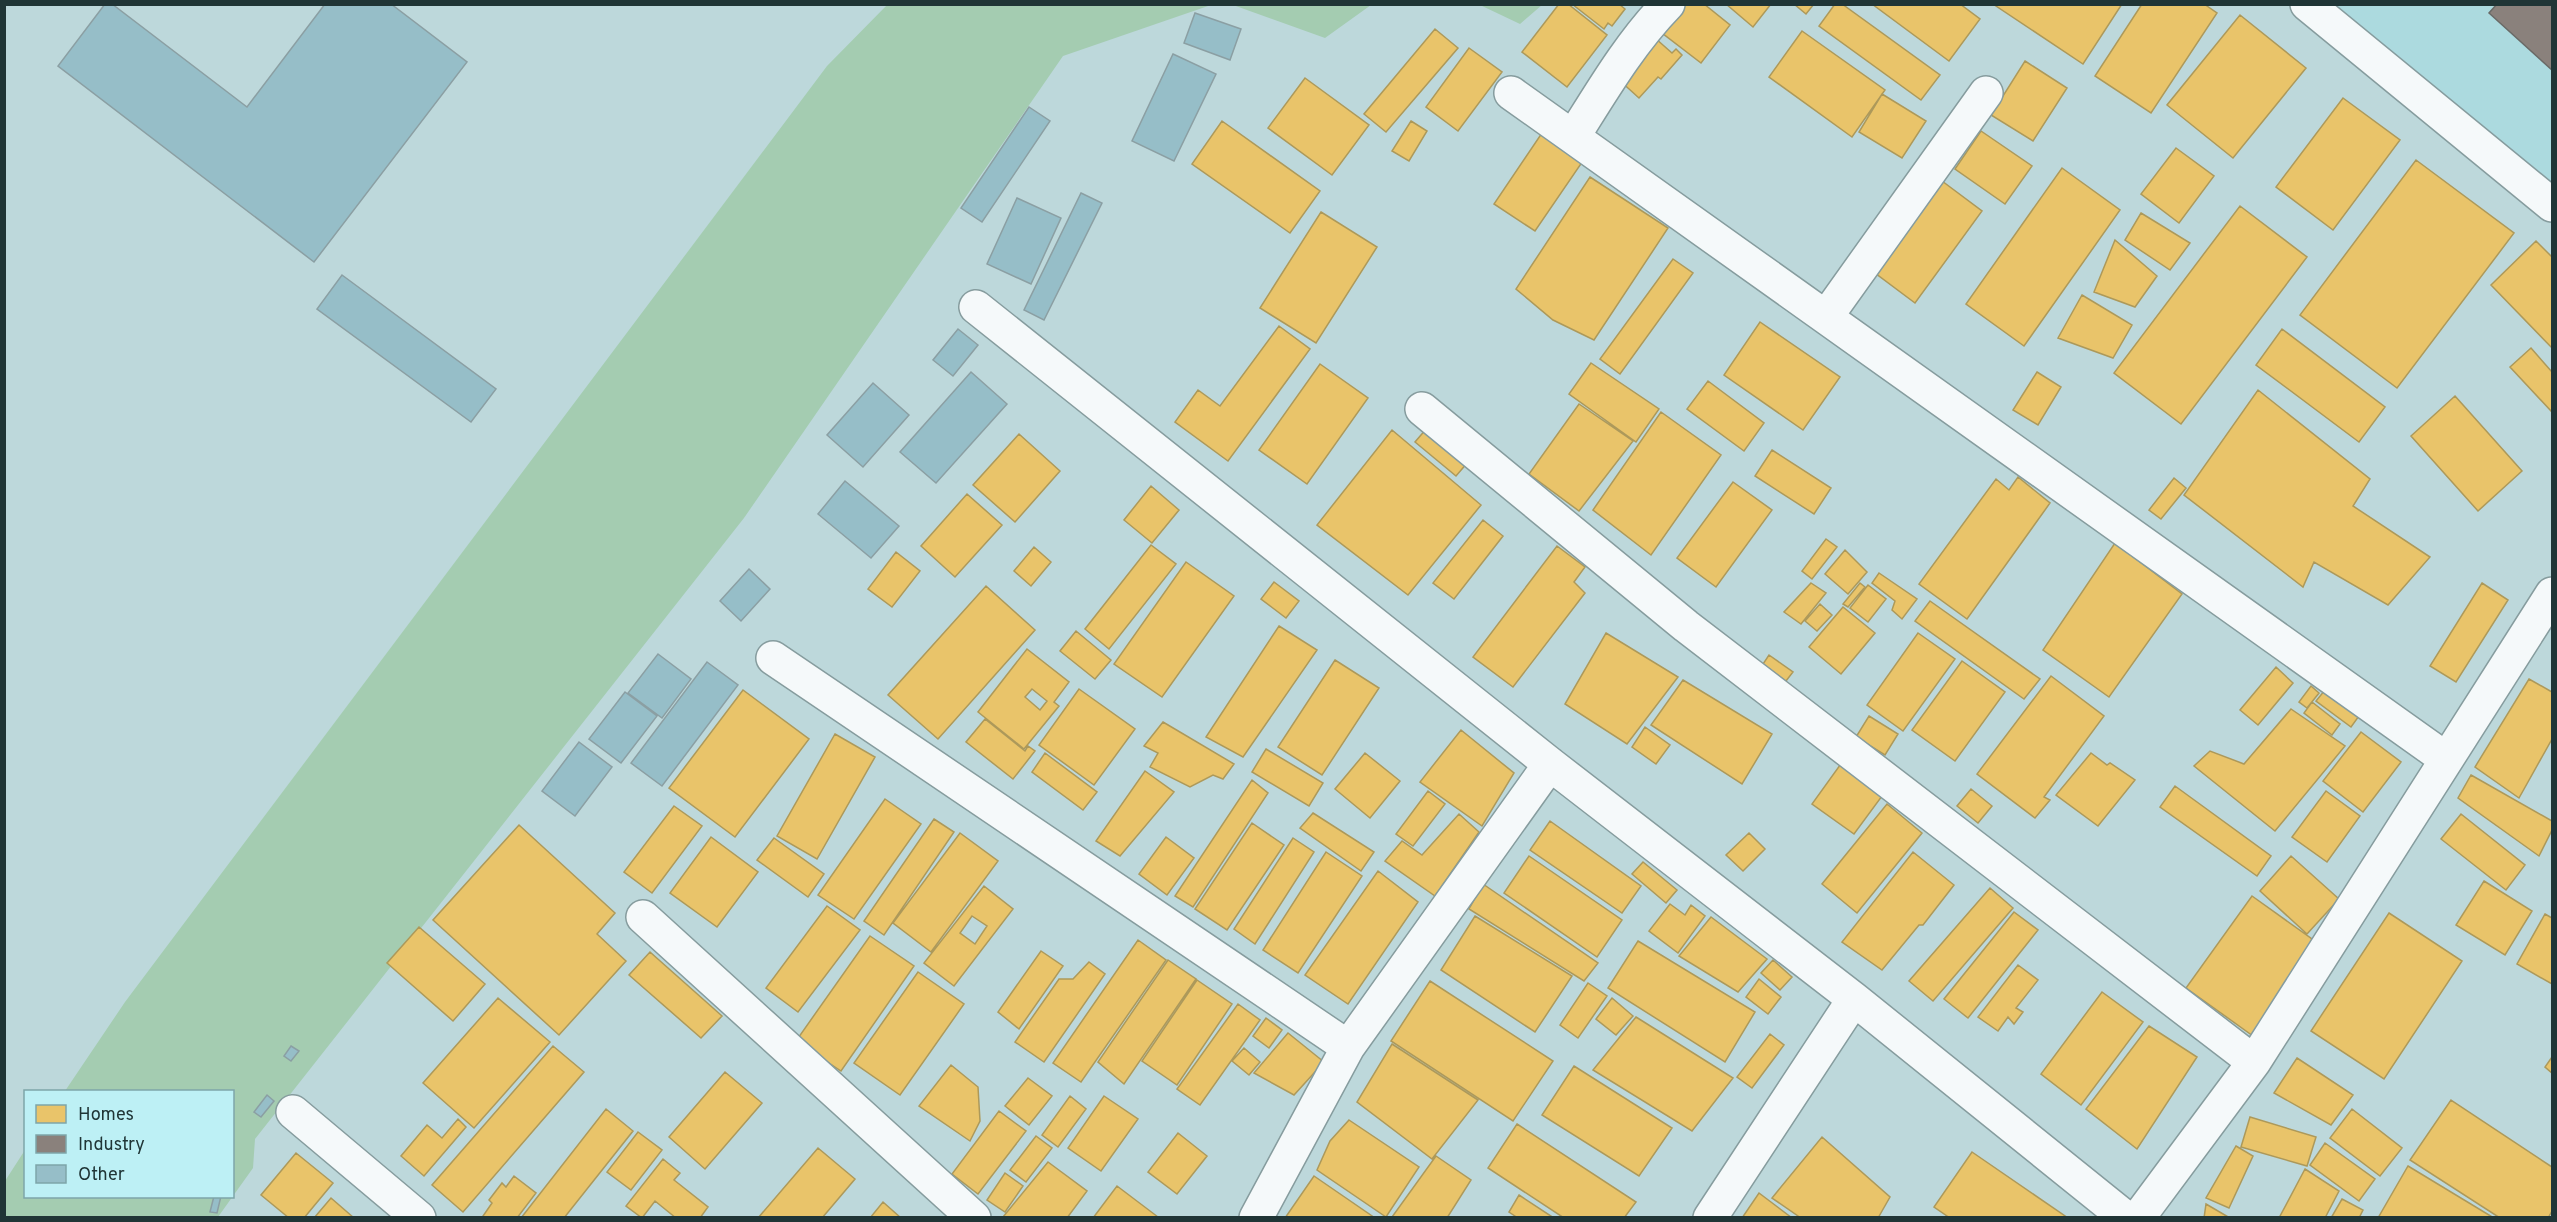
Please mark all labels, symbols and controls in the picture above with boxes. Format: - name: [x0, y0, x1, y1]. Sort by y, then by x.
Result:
- legend: [24, 1090, 234, 1198]
- text: Homes: [78, 1104, 134, 1127]
- text: Industry: [78, 1134, 145, 1157]
- text: Other: [78, 1164, 125, 1187]

